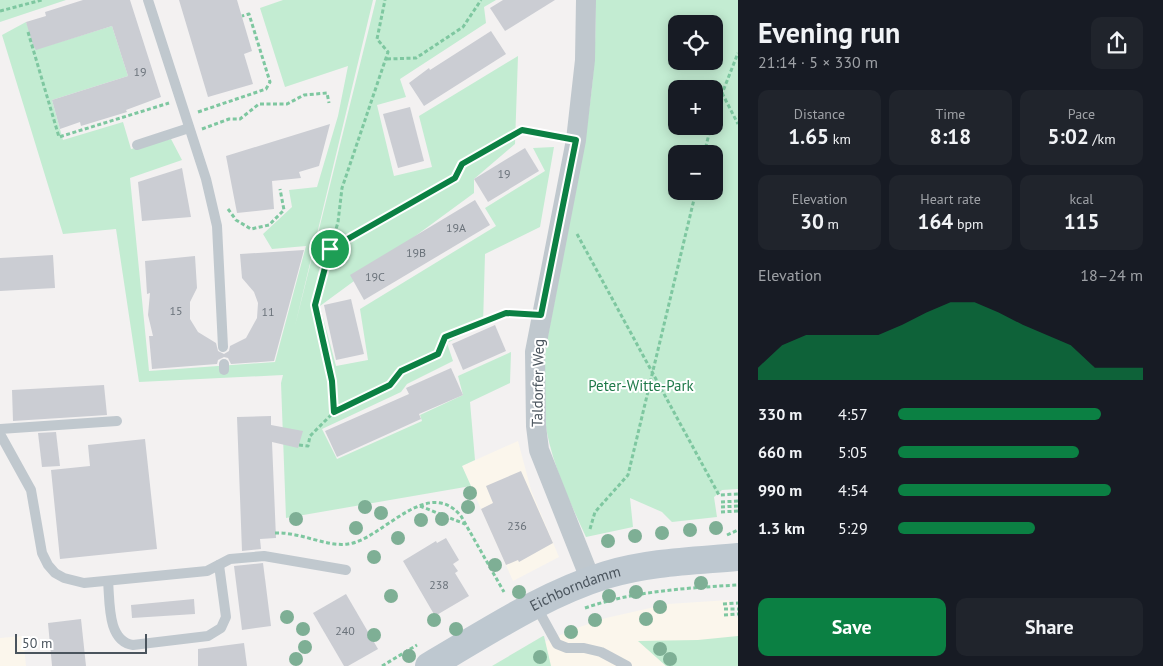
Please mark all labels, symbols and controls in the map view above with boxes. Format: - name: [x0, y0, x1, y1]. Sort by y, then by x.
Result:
- text: Evening run: [758, 14, 900, 51]
- map controls: [668, 15, 723, 200]
- button: locate: [668, 15, 723, 70]
- button: share: [1091, 17, 1143, 69]
- text: 21:14 · 5 × 330 m: [758, 52, 878, 72]
- house number: 19: [133, 64, 147, 79]
- button: +: [668, 80, 723, 135]
- text: Distance: [794, 105, 845, 123]
- text: Time: [935, 105, 966, 123]
- text: Pace: [1068, 105, 1095, 123]
- text: 1.65: [788, 123, 829, 150]
- text: 8:18: [930, 123, 971, 150]
- text: 5:02: [1047, 123, 1089, 150]
- text: km: [829, 130, 851, 148]
- text: /km: [1089, 130, 1116, 148]
- button: −: [668, 145, 723, 200]
- house number: 19: [497, 166, 511, 181]
- text: Elevation: [792, 190, 847, 208]
- text: Heart rate: [920, 190, 981, 208]
- text: kcal: [1070, 190, 1093, 208]
- text: 30: [800, 208, 824, 235]
- text: 164: [918, 208, 953, 235]
- text: 115: [1064, 208, 1099, 235]
- text: m: [824, 215, 839, 233]
- text: bpm: [953, 215, 983, 233]
- house number: 19A: [446, 220, 466, 235]
- pin: [309, 228, 351, 270]
- icon: arrive: [316, 235, 344, 263]
- house number: 19B: [406, 245, 426, 260]
- text: Elevation: [758, 265, 822, 285]
- text: 18–24 m: [1080, 265, 1143, 285]
- house number: 19C: [365, 269, 385, 284]
- house number: 15: [169, 303, 183, 318]
- house number: 11: [261, 304, 275, 319]
- street label: Taldorfer Weg: [527, 339, 548, 427]
- park label: Peter-Witte-Park: [588, 376, 695, 395]
- text: 330 m: [758, 404, 802, 424]
- text: 4:57: [838, 404, 868, 424]
- text: 660 m: [758, 442, 802, 462]
- text: 5:05: [838, 442, 868, 462]
- text: 990 m: [758, 480, 802, 500]
- text: 4:54: [838, 480, 868, 500]
- house number: 236: [507, 518, 527, 533]
- text: 1.3 km: [758, 518, 805, 538]
- text: 5:29: [838, 518, 868, 538]
- street label: Eichborndamm: [526, 561, 623, 615]
- house number: 238: [429, 577, 449, 592]
- button: Save: [758, 598, 946, 656]
- button: Share: [956, 598, 1143, 656]
- house number: 240: [335, 623, 355, 638]
- scale bar: [15, 631, 148, 654]
- text: 50 m: [22, 634, 52, 652]

